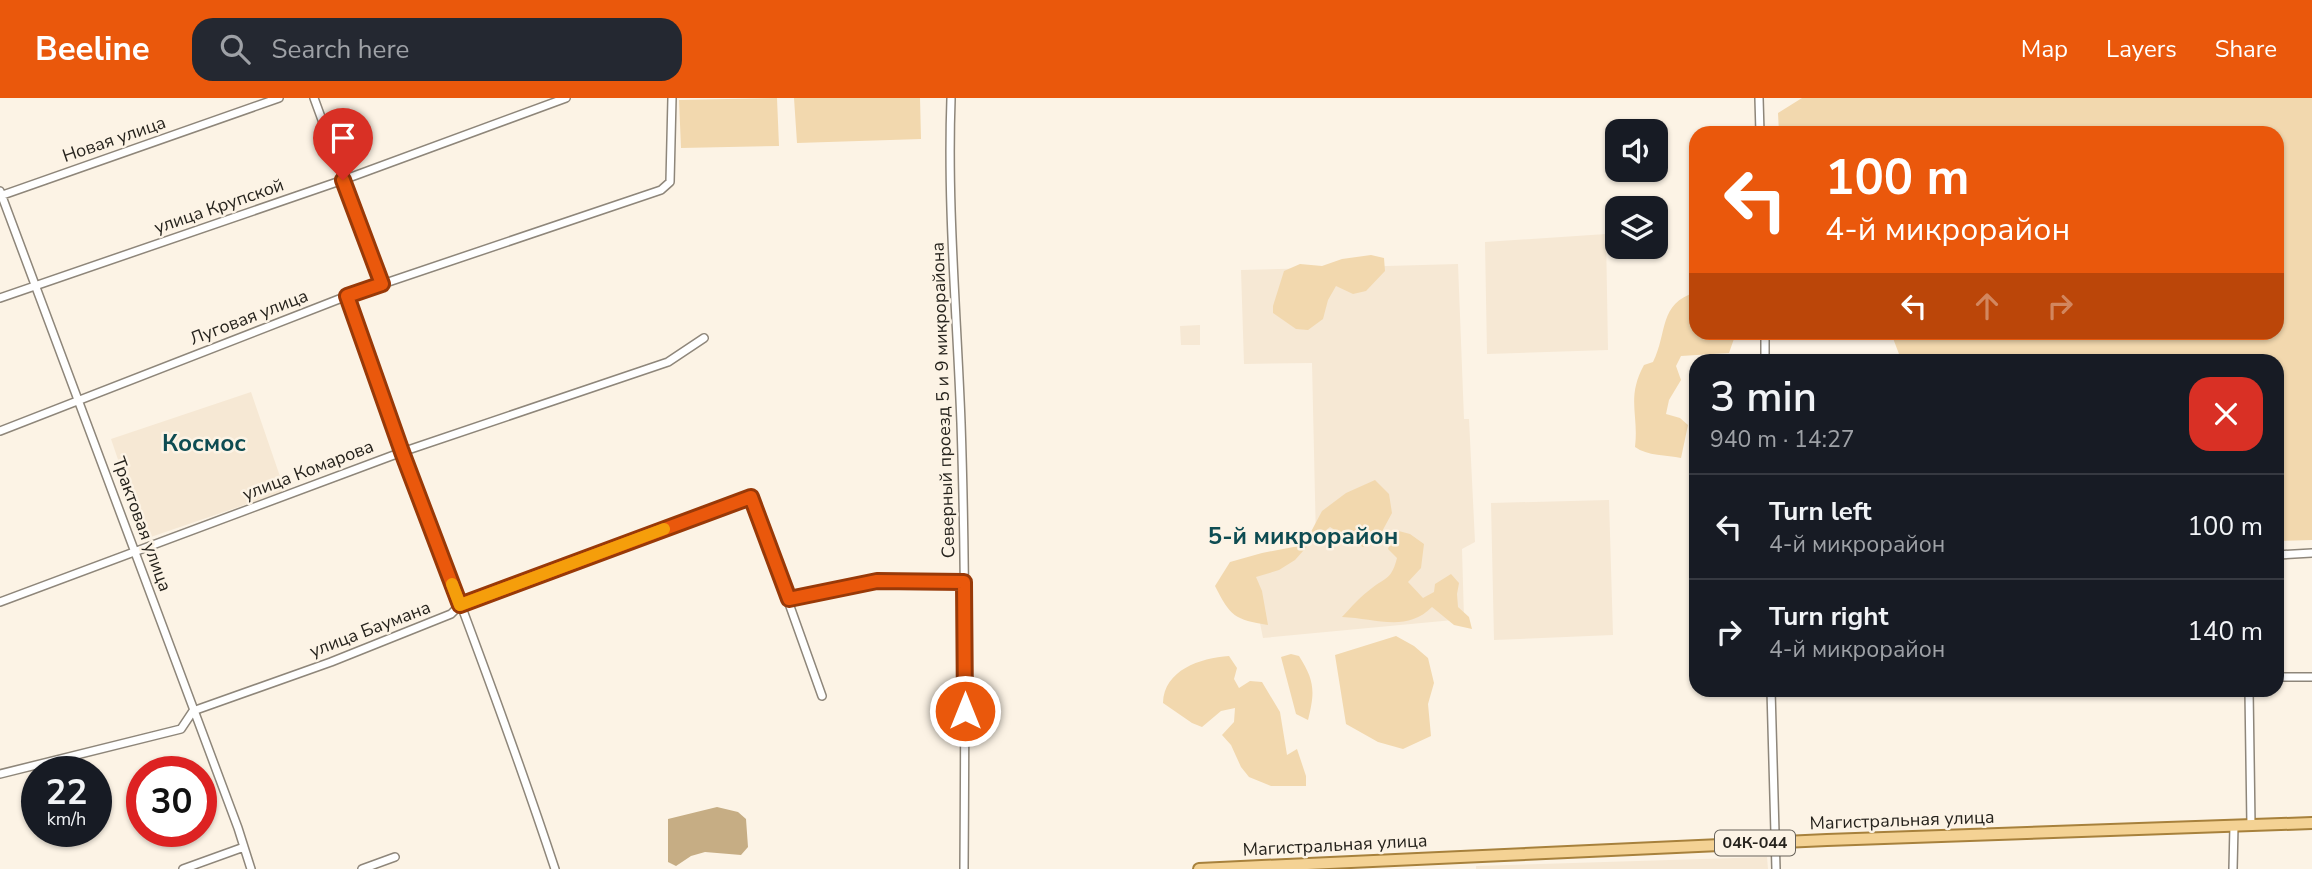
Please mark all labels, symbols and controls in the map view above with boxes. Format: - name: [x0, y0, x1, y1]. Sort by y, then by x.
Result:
- search box: [192, 18, 682, 81]
- text: Beeline: [35, 27, 150, 72]
- icon: search: [216, 30, 254, 68]
- text: Search here: [272, 32, 409, 67]
- text: Map: [2021, 33, 2068, 65]
- text: Layers: [2106, 33, 2177, 65]
- text: Share: [2215, 33, 2277, 65]
- pin: [313, 108, 373, 180]
- street label: Новая улица: [59, 110, 169, 168]
- icon: arrive: [324, 119, 362, 157]
- map controls: [1605, 119, 1668, 259]
- button: sound: [1605, 119, 1668, 182]
- text: 100 m: [1825, 144, 1969, 211]
- icon: left: [1710, 154, 1801, 245]
- street label: улица Крупской: [151, 173, 287, 239]
- button: layers: [1605, 196, 1668, 259]
- text: 4-й микрорайон: [1825, 208, 2070, 251]
- street label: Северный проезд 5 и 9 микрорайона: [925, 241, 961, 559]
- street label: Луговая улица: [186, 283, 312, 351]
- icon: left: [1895, 287, 1933, 325]
- icon: ahead: [1968, 287, 2006, 325]
- icon: right: [2041, 287, 2079, 325]
- text: 3 min: [1710, 369, 1817, 426]
- button: close: [2189, 377, 2263, 451]
- text: 940 m · 14:27: [1710, 424, 1855, 455]
- district label: Космос: [162, 427, 246, 459]
- street label: улица Комарова: [239, 434, 377, 506]
- street label: Трактовая улица: [107, 453, 177, 595]
- text: Turn left: [1769, 494, 1872, 529]
- icon: left: [1710, 508, 1748, 546]
- text: 100 m: [2187, 509, 2263, 544]
- district label: 5-й микрорайон: [1208, 520, 1398, 552]
- text: 4-й микрорайон: [1769, 529, 1945, 560]
- street label: улица Баумана: [306, 595, 434, 663]
- text: Turn right: [1769, 599, 1888, 634]
- icon: right: [1710, 613, 1748, 651]
- text: 140 m: [2187, 614, 2263, 649]
- text: 4-й микрорайон: [1769, 634, 1945, 665]
- position arrow: [928, 674, 1002, 748]
- speed limit sign: 30: [126, 756, 217, 847]
- text: 22: [45, 769, 88, 816]
- street label: Магистральная улица: [1809, 805, 1995, 835]
- text: km/h: [47, 807, 86, 831]
- street label: Магистральная улица: [1242, 828, 1428, 862]
- road number: 04К-044: [1715, 830, 1795, 856]

